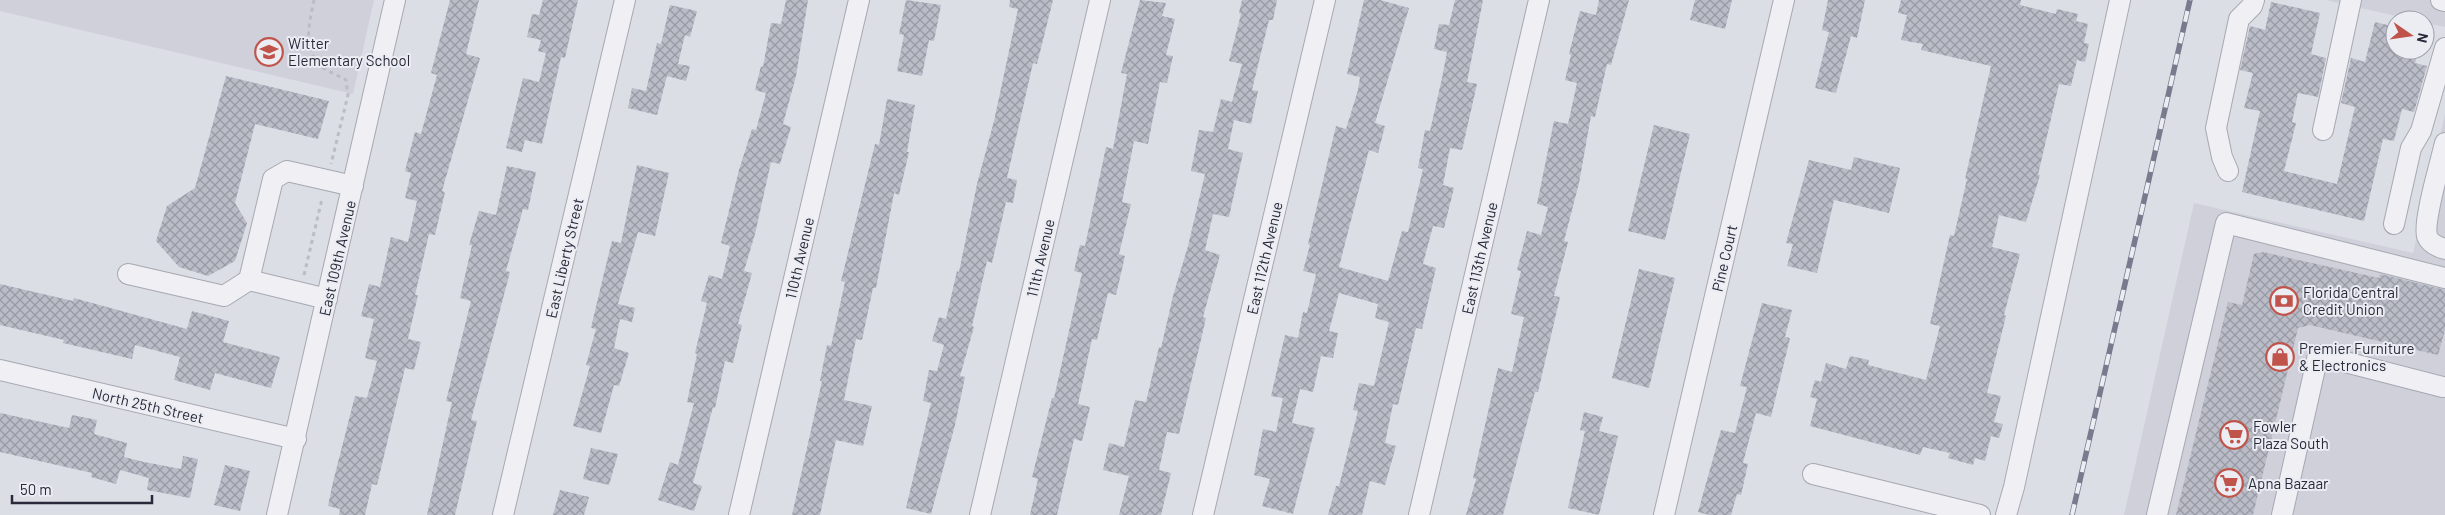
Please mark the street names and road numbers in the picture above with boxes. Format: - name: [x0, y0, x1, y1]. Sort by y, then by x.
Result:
- street label: East Liberty Street: [541, 196, 587, 320]
- street label: East 109th Avenue: [315, 198, 359, 318]
- street label: East 112th Avenue: [1242, 200, 1286, 316]
- street label: East 113th Avenue: [1457, 200, 1501, 316]
- street label: 110th Avenue: [781, 215, 817, 301]
- street label: 111th Avenue: [1022, 217, 1058, 299]
- street label: Pine Court: [1708, 223, 1740, 293]
- street label: North 25th Street: [91, 383, 205, 427]

